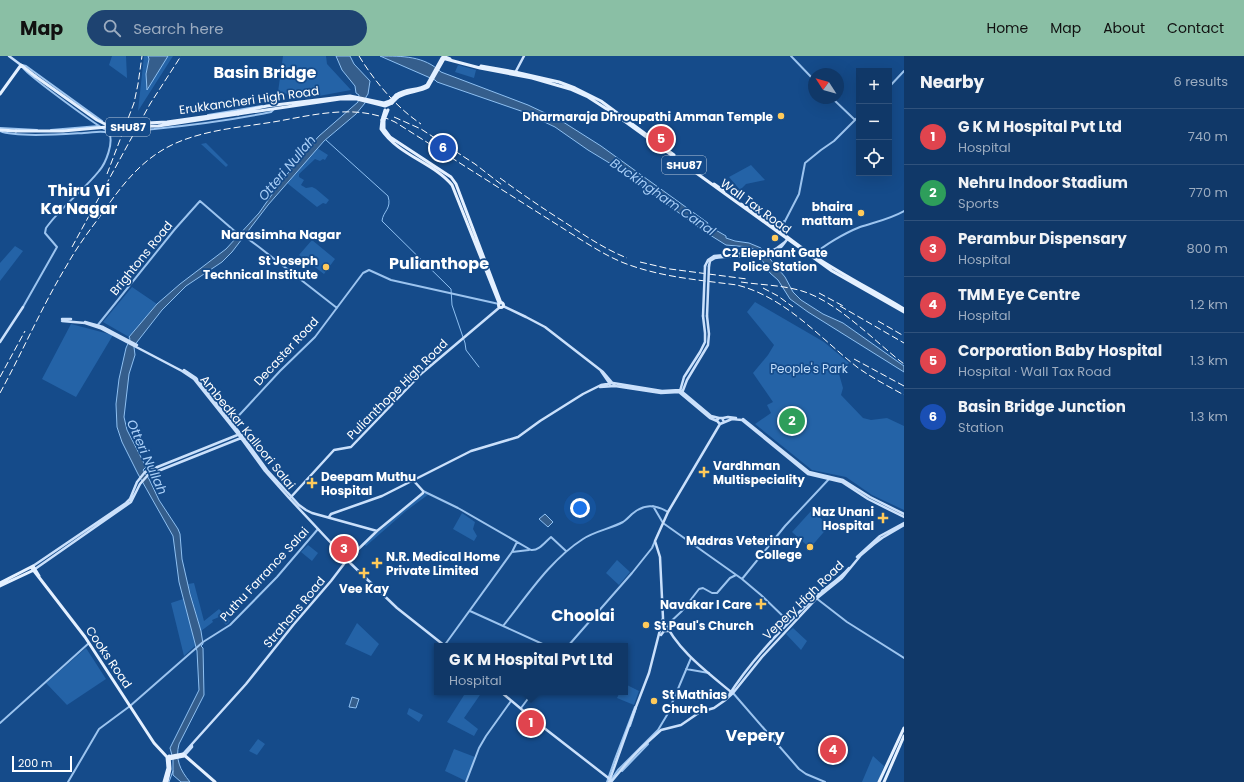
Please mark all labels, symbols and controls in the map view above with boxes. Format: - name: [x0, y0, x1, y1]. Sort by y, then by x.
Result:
- search box: [87, 10, 367, 46]
- text: Map: [20, 15, 63, 42]
- icon: search: [101, 17, 123, 39]
- text: Search here: [133, 18, 224, 39]
- text: Home: [986, 18, 1028, 38]
- text: Map: [1050, 18, 1081, 38]
- text: About: [1103, 18, 1145, 38]
- text: Contact: [1167, 18, 1224, 38]
- district label: Basin Bridge: [214, 61, 317, 84]
- north arrow: [808, 68, 844, 104]
- map controls: [856, 68, 892, 176]
- button: +: [856, 68, 892, 104]
- text: Nearby: [920, 70, 984, 94]
- text: 6 results: [1174, 72, 1228, 91]
- street label: Erukkancheri High Road: [178, 82, 320, 118]
- button: −: [856, 104, 892, 140]
- place label: Dharmaraja Dhroupathi Amman Temple: [522, 108, 774, 125]
- marker: Dharmaraja Dhroupathi Amman Temple: [776, 111, 786, 121]
- text: G K M Hospital Pvt Ltd: [958, 116, 1122, 137]
- road number: SHU87: [106, 118, 150, 136]
- pin: 5: [648, 124, 674, 154]
- text: 1: [931, 127, 935, 146]
- text: 740 m: [1188, 127, 1228, 146]
- water label: Otteri Nullah: [254, 131, 320, 205]
- pin: 6: [430, 133, 456, 163]
- text: Hospital: [958, 138, 1011, 157]
- button: locate: [856, 140, 892, 176]
- water label: Buckingham Canal: [606, 153, 720, 241]
- road number: SHU87: [662, 156, 706, 174]
- text: Nehru Indoor Stadium: [958, 172, 1128, 193]
- street label: Wall Tax Road: [717, 175, 795, 237]
- district label: Thiru Vi Ka Nagar: [41, 179, 118, 220]
- text: 2: [929, 183, 937, 202]
- text: 770 m: [1189, 183, 1228, 202]
- text: Sports: [958, 194, 999, 213]
- place label: bhaira mattam: [802, 198, 853, 229]
- marker: bhaira mattam: [856, 208, 866, 218]
- street label: Brightons Road: [106, 217, 176, 299]
- district label: Narasimha Nagar: [221, 225, 341, 244]
- text: Perambur Dispensary: [958, 228, 1127, 249]
- marker: C2 Elephant Gate Police Station: [770, 233, 780, 243]
- text: 3: [929, 239, 937, 258]
- text: 800 m: [1187, 239, 1228, 258]
- place label: C2 Elephant Gate Police Station: [722, 244, 828, 275]
- text: Hospital: [958, 250, 1011, 269]
- place label: St Joseph Technical Institute: [203, 252, 319, 283]
- district label: Pulianthope: [389, 252, 489, 275]
- marker: St Joseph Technical Institute: [321, 262, 331, 272]
- text: TMM Eye Centre: [958, 284, 1080, 305]
- text: 4: [929, 295, 937, 314]
- text: 1.2 km: [1190, 295, 1228, 314]
- text: Hospital: [958, 306, 1011, 325]
- street label: Decaster Road: [250, 313, 322, 389]
- street label: Pulianthope High Road: [343, 335, 451, 443]
- text: Corporation Baby Hospital: [958, 340, 1162, 361]
- text: 5: [929, 351, 937, 370]
- text: 1.3 km: [1190, 351, 1228, 370]
- park label: People's Park: [770, 360, 849, 377]
- text: Hospital · Wall Tax Road: [958, 362, 1111, 381]
- street label: Ambedkar Kalloori Salai: [197, 371, 299, 493]
- text: Basin Bridge Junction: [958, 396, 1126, 417]
- pin: 2: [779, 406, 805, 436]
- text: 6: [929, 407, 937, 426]
- text: 1.3 km: [1190, 407, 1228, 426]
- water label: Otteri Nullah: [122, 416, 172, 498]
- text: Station: [958, 418, 1004, 437]
- place label: Vardhman Multispeciality: [713, 457, 805, 488]
- marker: Vardhman Multispeciality: [698, 466, 710, 478]
- place label: Deepam Muthu Hospital: [321, 468, 416, 499]
- marker: Deepam Muthu Hospital: [306, 477, 318, 489]
- your location: [570, 498, 590, 518]
- place label: Naz Unani Hospital: [812, 503, 874, 534]
- marker: Naz Unani Hospital: [877, 512, 889, 524]
- street label: Puthu Farrance Salai: [216, 523, 312, 625]
- place label: Madras Veterinary College: [686, 532, 803, 563]
- pin: 3: [331, 534, 357, 564]
- marker: Madras Veterinary College: [805, 542, 815, 552]
- place label: N.R. Medical Home Private Limited: [386, 548, 501, 579]
- marker: N.R. Medical Home Private Limited: [371, 557, 383, 569]
- street label: Vepery High Road: [759, 557, 847, 643]
- marker: Vee Kay: [358, 567, 370, 579]
- street label: Strahans Road: [259, 573, 329, 651]
- place label: Vee Kay: [339, 580, 390, 597]
- place label: Navakar I Care: [660, 596, 753, 613]
- marker: Navakar I Care: [755, 598, 767, 610]
- district label: Choolai: [551, 604, 615, 627]
- place label: St Paul's Church: [654, 617, 754, 634]
- marker: St Paul's Church: [641, 620, 651, 630]
- street label: Cooks Road: [82, 623, 136, 691]
- popup: [434, 643, 628, 695]
- text: G K M Hospital Pvt Ltd: [449, 649, 613, 670]
- text: Hospital: [449, 671, 502, 690]
- place label: St Mathias Church: [662, 686, 728, 717]
- marker: St Mathias Church: [649, 696, 659, 706]
- pin: 1: [518, 708, 544, 738]
- district label: Vepery: [725, 724, 785, 747]
- pin: 4: [820, 735, 846, 765]
- scale bar: [12, 754, 72, 773]
- text: 200 m: [18, 755, 52, 771]

